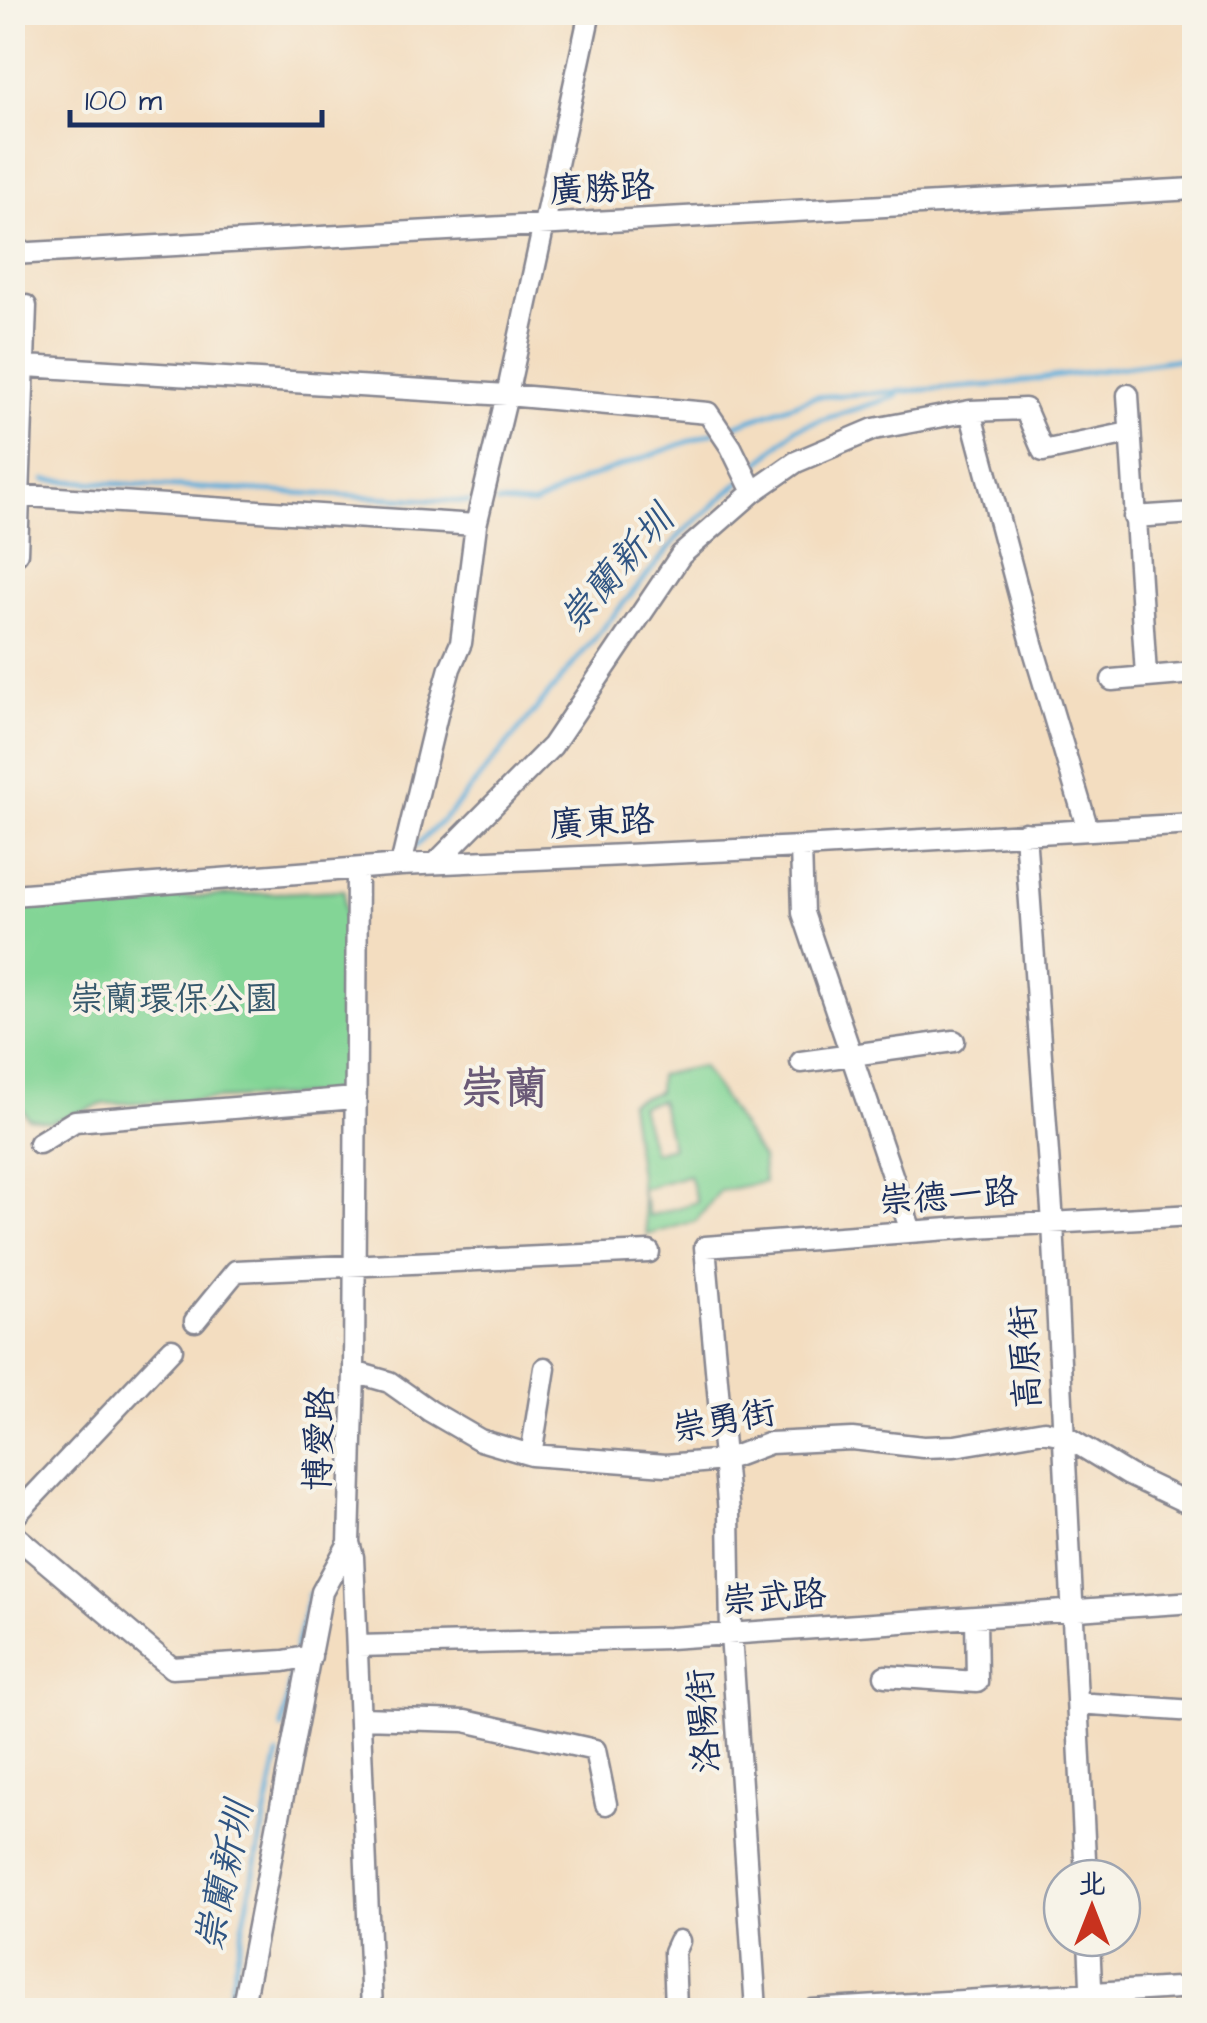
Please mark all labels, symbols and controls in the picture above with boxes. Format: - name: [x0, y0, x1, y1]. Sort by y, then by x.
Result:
- scale bar: [70, 65, 322, 127]
- text: 100 m: [85, 80, 163, 122]
- street label: 廣勝路: [548, 162, 656, 216]
- water label: 崇蘭新圳: [548, 493, 689, 644]
- street label: 廣東路: [548, 796, 656, 850]
- park label: 崇蘭環保公園: [69, 975, 279, 1024]
- district label: 崇蘭: [459, 1059, 549, 1121]
- street label: 崇德一路: [876, 1168, 1020, 1226]
- street label: 高原街: [999, 1303, 1053, 1411]
- street label: 博愛路: [294, 1386, 346, 1492]
- street label: 崇勇街: [668, 1388, 780, 1454]
- street label: 崇武路: [720, 1570, 828, 1626]
- street label: 洛陽街: [676, 1667, 732, 1775]
- water label: 崇蘭新圳: [184, 1793, 267, 1957]
- north arrow: [1042, 1858, 1142, 1958]
- text: 北: [1078, 1865, 1106, 1904]

